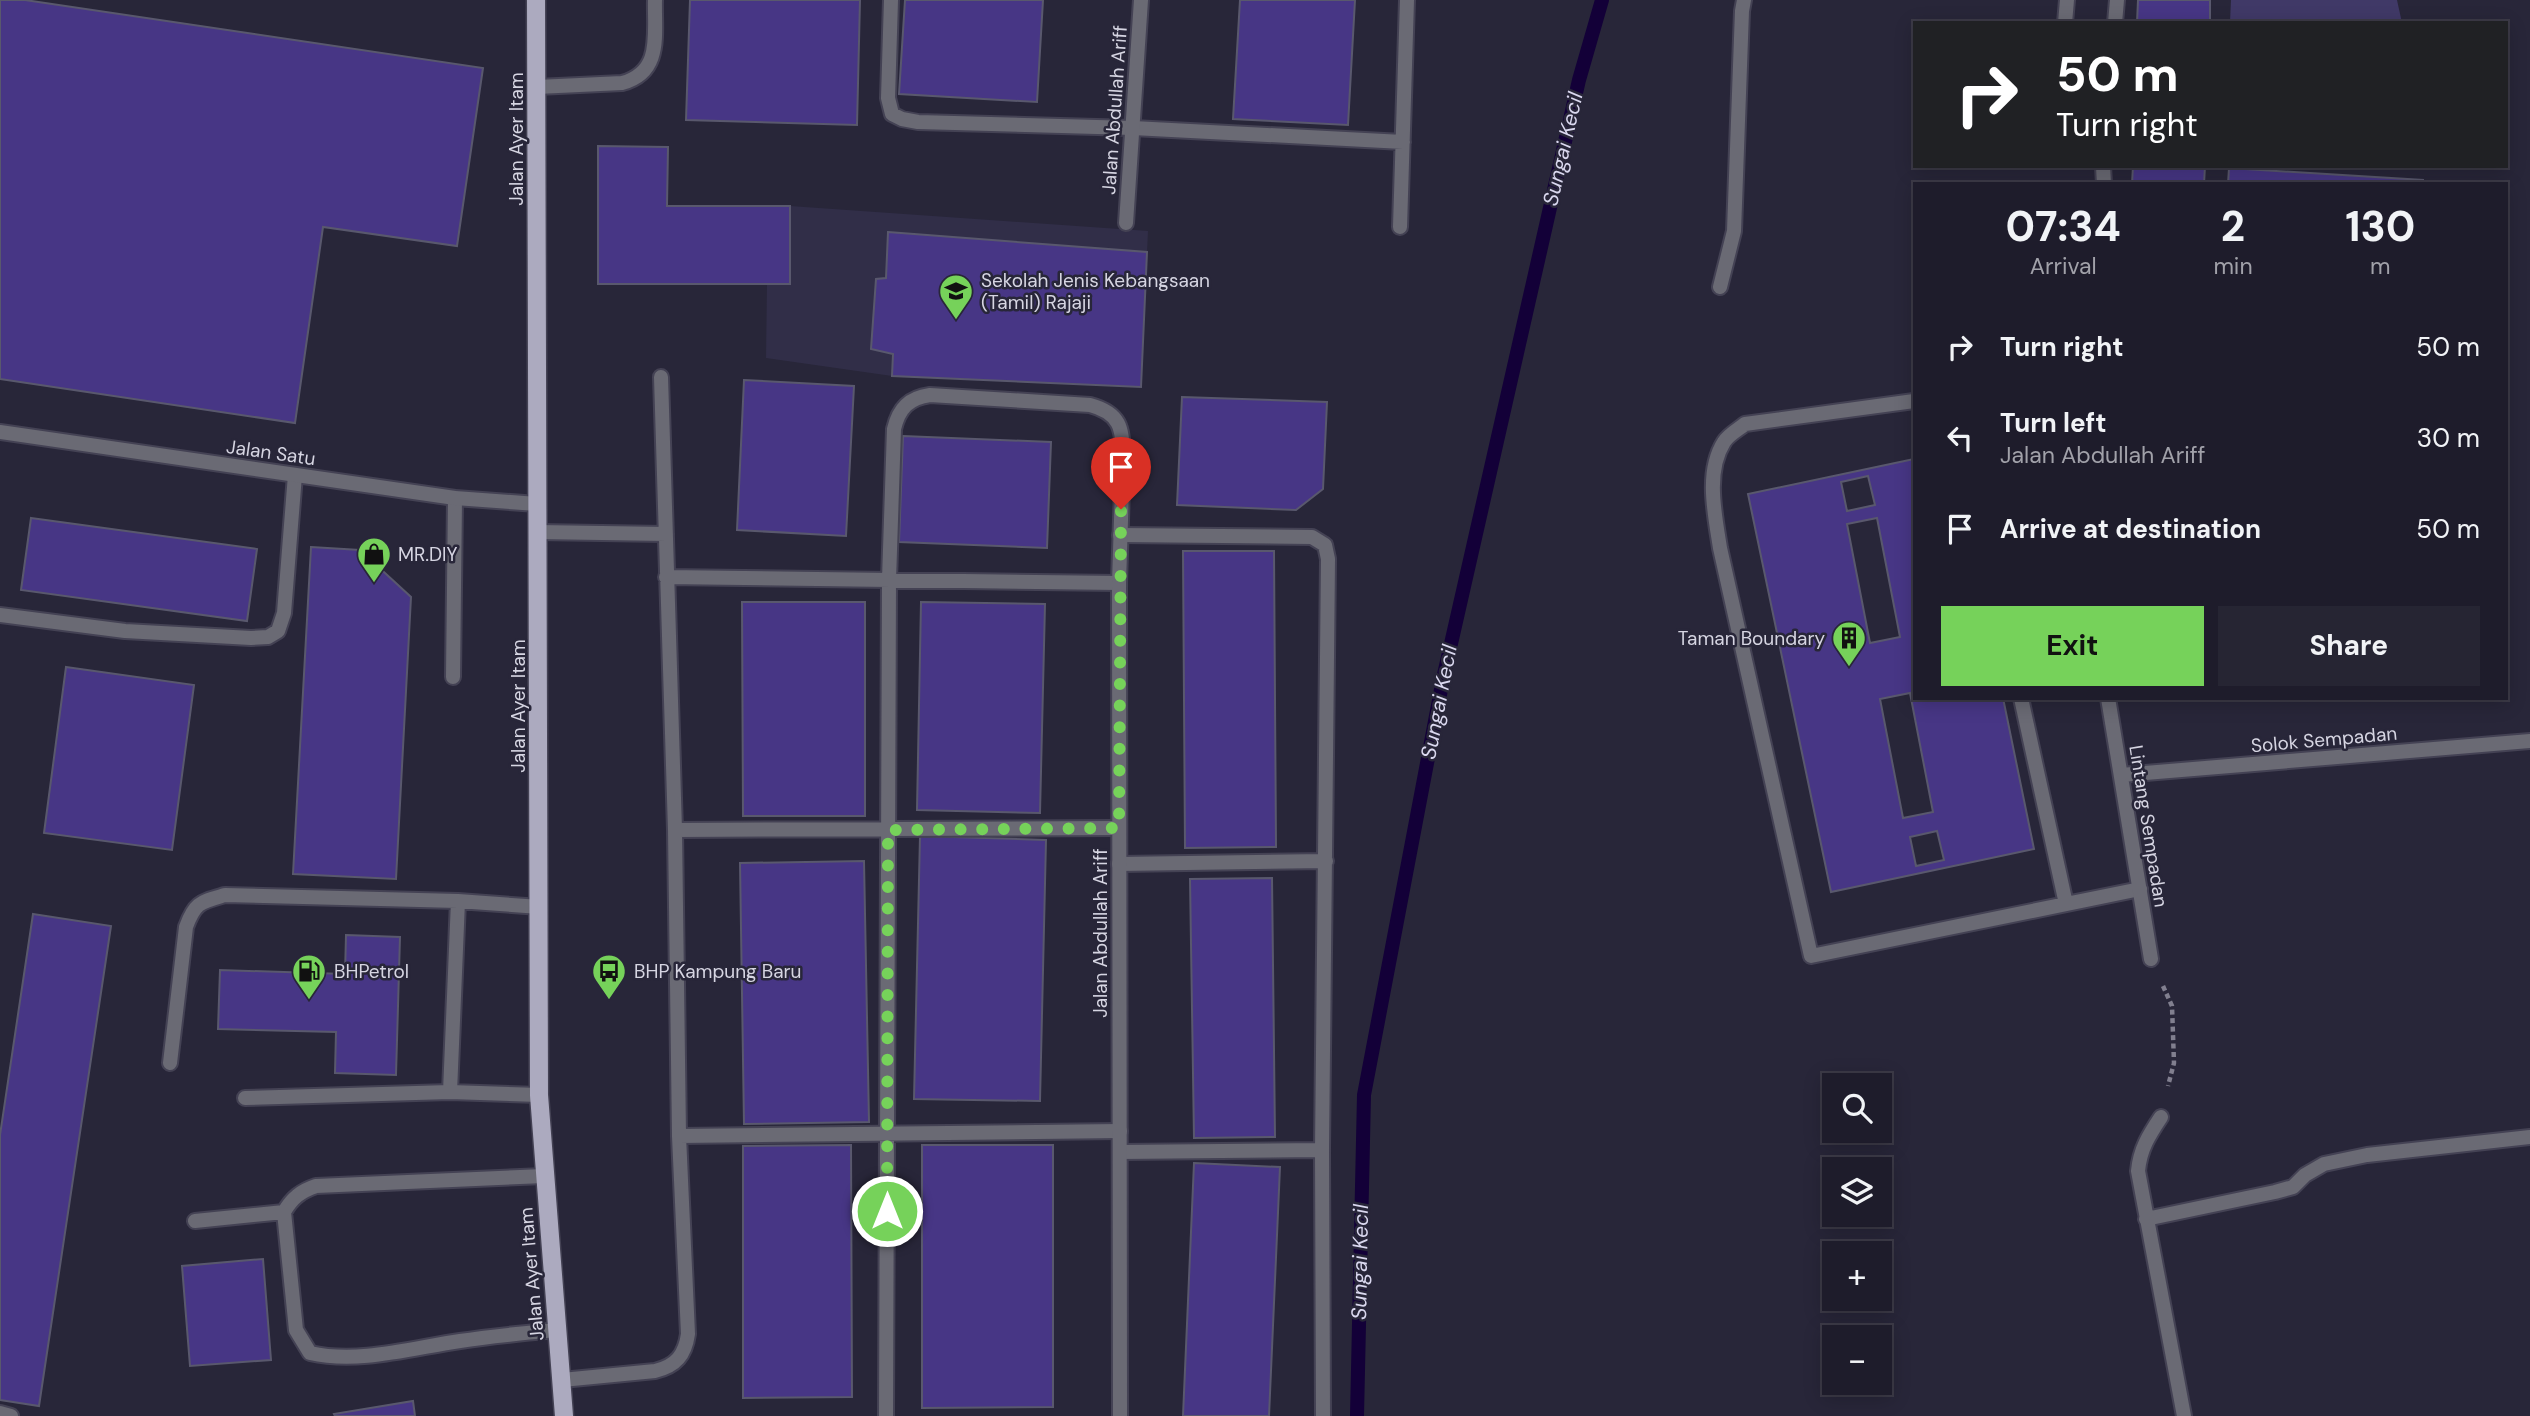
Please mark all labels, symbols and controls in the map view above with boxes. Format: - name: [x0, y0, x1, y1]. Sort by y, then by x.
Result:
- street label: Jalan Abdullah Ariff: [1096, 25, 1133, 196]
- text: 50 m: [2056, 42, 2179, 106]
- icon: right: [1941, 49, 2032, 140]
- street label: Jalan Ayer Itam: [504, 72, 529, 206]
- water label: Sungai Kecil: [1536, 89, 1590, 209]
- text: Turn right: [2056, 104, 2198, 146]
- text: 07:34: [2006, 199, 2121, 254]
- text: 2: [2221, 199, 2245, 254]
- text: 130: [2345, 199, 2415, 254]
- text: Arrival: [2030, 251, 2097, 281]
- text: min: [2213, 251, 2253, 281]
- text: m: [2370, 251, 2391, 281]
- place label: Sekolah Jenis Kebangsaan (Tamil) Rajaji: [981, 268, 1210, 315]
- school or university icon: Sekolah Jenis Kebangsaan (Tamil) Rajaji: [937, 272, 975, 321]
- icon: right: [1941, 328, 1979, 366]
- text: Turn right: [2000, 330, 2124, 364]
- text: 50 m: [2416, 330, 2480, 364]
- text: Turn left: [2000, 406, 2107, 440]
- icon: left: [1941, 419, 1979, 457]
- text: 30 m: [2417, 421, 2480, 455]
- street label: Jalan Satu: [225, 434, 317, 471]
- pin: [1091, 437, 1151, 509]
- text: Jalan Abdullah Ariff: [2000, 440, 2205, 470]
- icon: arrive: [1102, 448, 1140, 486]
- icon: arrive: [1941, 510, 1979, 548]
- text: Arrive at destination: [2000, 512, 2261, 546]
- text: 50 m: [2416, 512, 2480, 546]
- shop icon: MR.DIY: [355, 535, 393, 584]
- place label: MR.DIY: [398, 542, 458, 567]
- button: Exit: [1941, 606, 2204, 686]
- button: Share: [2218, 606, 2480, 686]
- building icon: Taman Boundary: [1830, 619, 1868, 668]
- place label: Taman Boundary: [1678, 626, 1825, 651]
- street label: Jalan Ayer Itam: [506, 639, 531, 773]
- water label: Sungai Kecil: [1414, 642, 1464, 762]
- street label: Solok Sempadan: [2250, 721, 2398, 758]
- street label: Lintang Sempadan: [2123, 743, 2174, 909]
- street label: Jalan Abdullah Ariff: [1088, 848, 1113, 1018]
- fuel station icon: BHPetrol: [290, 952, 328, 1001]
- bus stop icon: BHP Kampung Baru: [590, 952, 628, 1001]
- place label: BHPetrol: [334, 959, 409, 984]
- place label: BHP Kampung Baru: [634, 959, 801, 984]
- map controls: [1822, 1073, 1892, 1395]
- button: search: [1822, 1073, 1892, 1143]
- button: layers: [1822, 1157, 1892, 1227]
- position arrow: [850, 1174, 924, 1248]
- water label: Sungai Kecil: [1345, 1204, 1375, 1320]
- street label: Jalan Ayer Itam: [513, 1206, 550, 1342]
- button: +: [1822, 1241, 1892, 1311]
- button: −: [1822, 1325, 1892, 1395]

